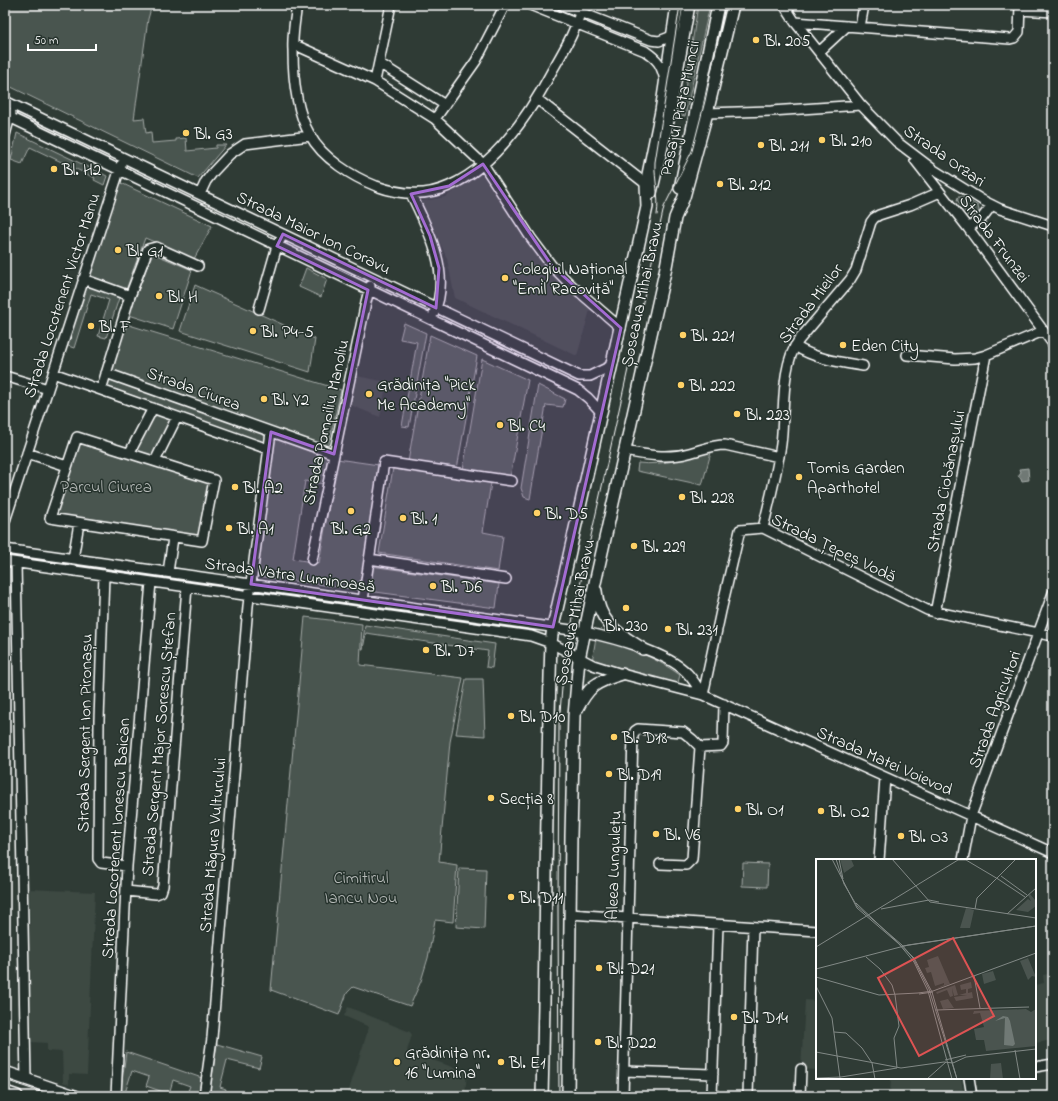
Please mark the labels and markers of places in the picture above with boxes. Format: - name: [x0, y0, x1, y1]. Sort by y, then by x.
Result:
- place label: Bl. 205: [763, 29, 811, 54]
- marker: Bl. 205: [751, 35, 761, 45]
- place label: Bl. G3: [193, 122, 233, 147]
- marker: Bl. G3: [181, 128, 191, 138]
- place label: Bl. 210: [829, 129, 872, 154]
- place label: Bl. 211: [768, 134, 810, 159]
- marker: Bl. 210: [817, 135, 827, 145]
- marker: Bl. 211: [756, 140, 766, 150]
- place label: Bl. H2: [61, 158, 101, 183]
- marker: Bl. H2: [49, 164, 59, 174]
- place label: Bl. 212: [727, 173, 771, 198]
- marker: Bl. 212: [715, 179, 725, 189]
- place label: Bl. G1: [125, 239, 164, 264]
- marker: Bl. G1: [113, 245, 123, 255]
- place label: Colegiul Național "Emil Racoviță": [513, 257, 627, 302]
- marker: Colegiul Național "Emil Racoviță": [500, 273, 510, 283]
- place label: Bl. H: [166, 285, 198, 310]
- marker: Bl. H: [154, 291, 164, 301]
- place label: Bl. F: [98, 315, 131, 340]
- place label: Bl. P4-5: [260, 320, 314, 345]
- marker: Bl. F: [86, 321, 96, 331]
- place label: Bl. 221: [690, 324, 735, 349]
- marker: Bl. P4-5: [248, 326, 258, 336]
- marker: Bl. 221: [678, 330, 688, 340]
- place label: Eden City: [851, 334, 919, 360]
- marker: Eden City: [838, 340, 848, 350]
- place label: Grădinița "Pick Me Academy": [377, 373, 476, 419]
- place label: Bl. 222: [688, 374, 735, 399]
- marker: Bl. 222: [676, 380, 686, 390]
- place label: Bl. Y2: [271, 388, 309, 413]
- marker: Grădinița "Pick Me Academy": [364, 389, 374, 399]
- marker: Bl. Y2: [259, 394, 269, 404]
- place label: Bl. 223: [744, 403, 790, 428]
- marker: Bl. 223: [732, 409, 742, 419]
- place label: Bl. C4: [507, 414, 545, 439]
- marker: Bl. C4: [495, 420, 505, 430]
- place label: Tomis Garden Aparthotel: [807, 456, 905, 501]
- marker: Tomis Garden Aparthotel: [794, 472, 804, 482]
- place label: Bl. A2: [242, 476, 283, 501]
- marker: Bl. A2: [230, 482, 240, 492]
- place label: Bl. 228: [689, 486, 734, 511]
- marker: Bl. 228: [677, 492, 687, 502]
- place label: Bl. D5: [544, 502, 588, 527]
- marker: Bl. G2: [346, 506, 356, 516]
- place label: Bl. 1: [410, 507, 438, 532]
- marker: Bl. D5: [532, 508, 542, 518]
- marker: Bl. 1: [398, 513, 408, 523]
- place label: Bl. A1: [236, 517, 274, 542]
- place label: Bl. G2: [330, 517, 371, 542]
- marker: Bl. A1: [224, 523, 234, 533]
- place label: Bl. 229: [641, 535, 685, 560]
- marker: Bl. 229: [629, 541, 639, 551]
- place label: Bl. D6: [440, 575, 482, 600]
- marker: Bl. D6: [428, 581, 438, 591]
- marker: Bl. 230: [621, 603, 631, 613]
- place label: Bl. 230: [603, 614, 648, 639]
- place label: Bl. 231: [675, 618, 718, 643]
- marker: Bl. 231: [663, 624, 673, 634]
- place label: Bl. D7: [433, 639, 474, 664]
- marker: Bl. D7: [421, 645, 431, 655]
- place label: Bl. D10: [518, 705, 565, 730]
- marker: Bl. D10: [506, 711, 516, 721]
- place label: Bl. D18: [621, 726, 667, 751]
- marker: Bl. D18: [609, 732, 619, 742]
- place label: Bl. D19: [616, 763, 661, 788]
- marker: Bl. D19: [604, 769, 614, 779]
- place label: Secția 8: [499, 787, 554, 812]
- marker: Secția 8: [486, 793, 496, 803]
- place label: Bl. O1: [745, 798, 784, 823]
- place label: Bl. O2: [828, 800, 870, 825]
- marker: Bl. O1: [733, 804, 743, 814]
- marker: Bl. O2: [816, 806, 826, 816]
- place label: Bl. V6: [663, 823, 701, 848]
- place label: Bl. O3: [908, 825, 948, 850]
- marker: Bl. V6: [651, 829, 661, 839]
- marker: Bl. O3: [896, 831, 906, 841]
- place label: Bl. D11: [518, 886, 564, 911]
- marker: Bl. D11: [506, 892, 516, 902]
- place label: Bl. D21: [606, 957, 655, 982]
- marker: Bl. D21: [594, 963, 604, 973]
- place label: Bl. D14: [741, 1006, 788, 1031]
- marker: Bl. D14: [729, 1012, 739, 1022]
- place label: Bl. D22: [605, 1031, 656, 1056]
- marker: Bl. D22: [593, 1037, 603, 1047]
- place label: Grădinița nr. 16 "Lumina": [405, 1041, 490, 1086]
- place label: Bl. E1: [508, 1051, 546, 1076]
- marker: Grădinița nr. 16 "Lumina": [392, 1057, 402, 1067]
- marker: Bl. E1: [496, 1057, 506, 1067]

